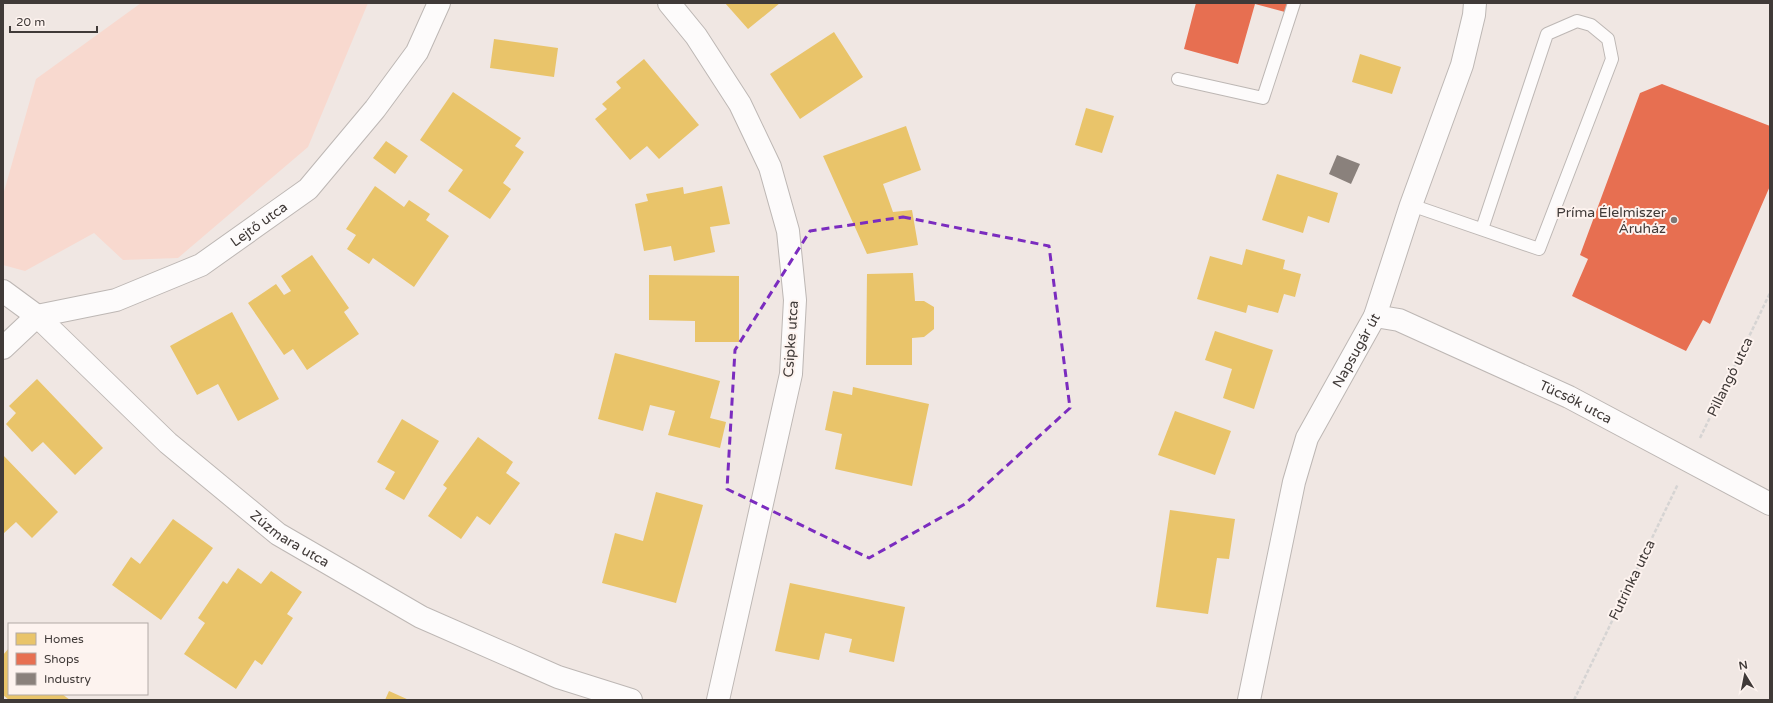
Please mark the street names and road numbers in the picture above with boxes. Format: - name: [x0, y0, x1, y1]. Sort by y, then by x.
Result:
- street label: Lejtő utca: [227, 198, 291, 250]
- street label: Csipke utca: [780, 300, 802, 378]
- street label: Napsugár út: [1328, 309, 1384, 391]
- street label: Pillangó utca: [1703, 335, 1757, 419]
- street label: Tücsök utca: [1537, 376, 1615, 427]
- street label: Zúzmara utca: [247, 506, 333, 571]
- street label: Futrinka utca: [1605, 537, 1659, 623]

